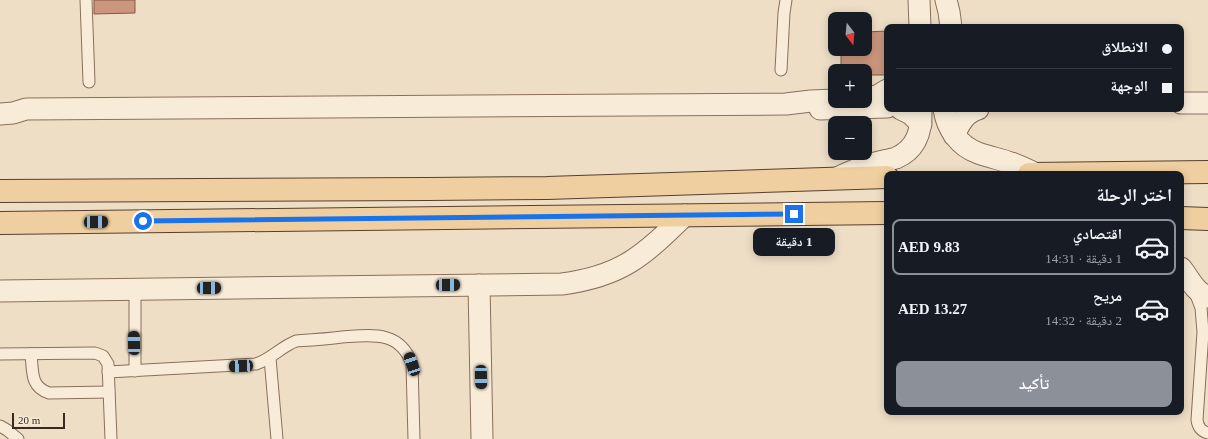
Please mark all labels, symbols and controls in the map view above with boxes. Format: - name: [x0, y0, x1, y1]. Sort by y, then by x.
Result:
- north arrow: [828, 12, 872, 56]
- map controls: [828, 12, 872, 160]
- text: الانطلاق: [1102, 39, 1148, 55]
- button: +: [828, 64, 872, 108]
- text: الوجهة: [1110, 78, 1148, 94]
- button: −: [828, 116, 872, 160]
- text: اختر الرحلة: [1097, 185, 1172, 205]
- route end: [785, 205, 803, 223]
- route start: [134, 212, 152, 230]
- car: [84, 216, 108, 228]
- text: اقتصادي: [1073, 226, 1122, 242]
- callout: 1 دقيقة: [753, 228, 835, 256]
- icon: car: [1134, 229, 1170, 265]
- text: 1 دقيقة: [776, 234, 812, 249]
- text: AED 9.83: [898, 239, 960, 255]
- text: 1 دقيقة · 14:31: [1045, 251, 1122, 266]
- car: [436, 279, 460, 291]
- car: [197, 282, 221, 294]
- text: مريح: [1093, 288, 1122, 304]
- icon: car: [1134, 291, 1170, 327]
- text: AED 13.27: [898, 301, 967, 317]
- text: 2 دقيقة · 14:32: [1045, 313, 1122, 328]
- car: [128, 331, 140, 355]
- car: [402, 351, 422, 377]
- car: [229, 359, 253, 373]
- button: تأكيد: [896, 361, 1172, 407]
- car: [475, 365, 487, 389]
- scale bar: [12, 411, 65, 430]
- text: 20 m: [18, 414, 40, 426]

